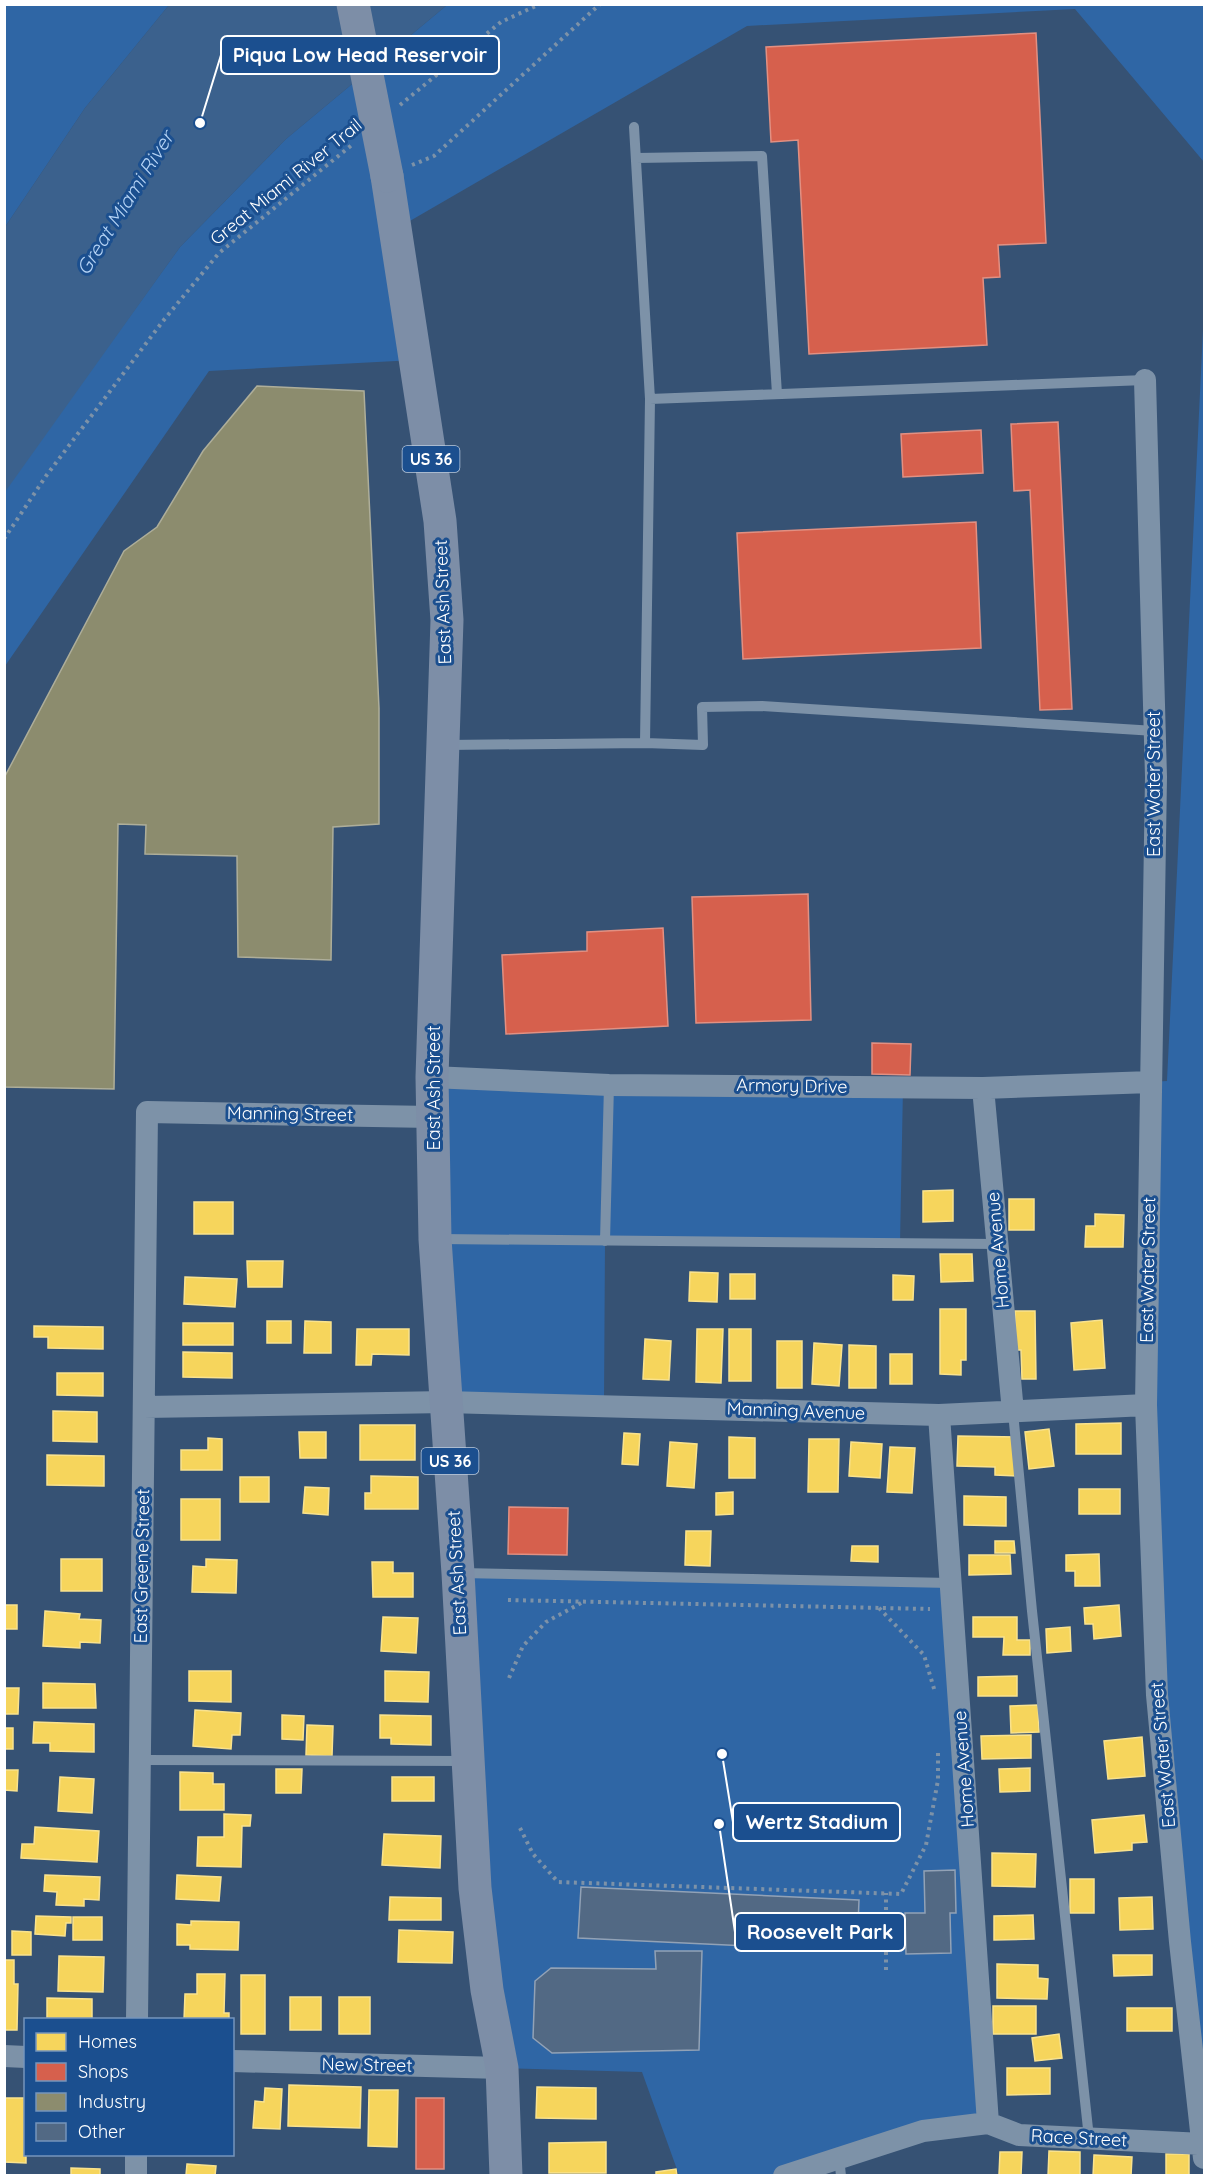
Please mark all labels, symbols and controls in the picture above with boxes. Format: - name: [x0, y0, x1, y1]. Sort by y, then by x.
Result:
- callout: Piqua Low Head Reservoir: [221, 36, 499, 74]
- text: Piqua Low Head Reservoir: [233, 42, 488, 67]
- street label: Great Miami River Trail: [205, 113, 366, 250]
- water label: Great Miami River: [70, 124, 180, 279]
- road number: US 36: [402, 446, 460, 472]
- street label: East Ash Street: [429, 539, 456, 665]
- street label: East Water Street: [1142, 711, 1165, 857]
- street label: East Ash Street: [422, 1025, 445, 1151]
- street label: Armory Drive: [736, 1073, 848, 1098]
- street label: Manning Street: [227, 1101, 353, 1126]
- street label: Home Avenue: [981, 1191, 1014, 1309]
- street label: East Water Street: [1135, 1197, 1160, 1343]
- street label: Manning Avenue: [726, 1397, 866, 1424]
- road number: US 36: [422, 1448, 478, 1474]
- street label: East Greene Street: [129, 1488, 154, 1644]
- street label: East Ash Street: [442, 1510, 471, 1636]
- street label: East Water Street: [1145, 1681, 1180, 1829]
- street label: Home Avenue: [948, 1710, 979, 1828]
- callout: Wertz Stadium: [733, 1803, 900, 1841]
- text: Wertz Stadium: [746, 1809, 888, 1834]
- callout: Roosevelt Park: [735, 1913, 905, 1951]
- text: Roosevelt Park: [747, 1919, 893, 1944]
- legend: [24, 2018, 234, 2156]
- text: Homes: [78, 2030, 137, 2053]
- street label: New Street: [321, 2052, 413, 2077]
- text: Shops: [78, 2060, 129, 2083]
- text: Industry: [78, 2090, 146, 2113]
- text: Other: [78, 2120, 125, 2143]
- street label: Race Street: [1030, 2123, 1128, 2152]

